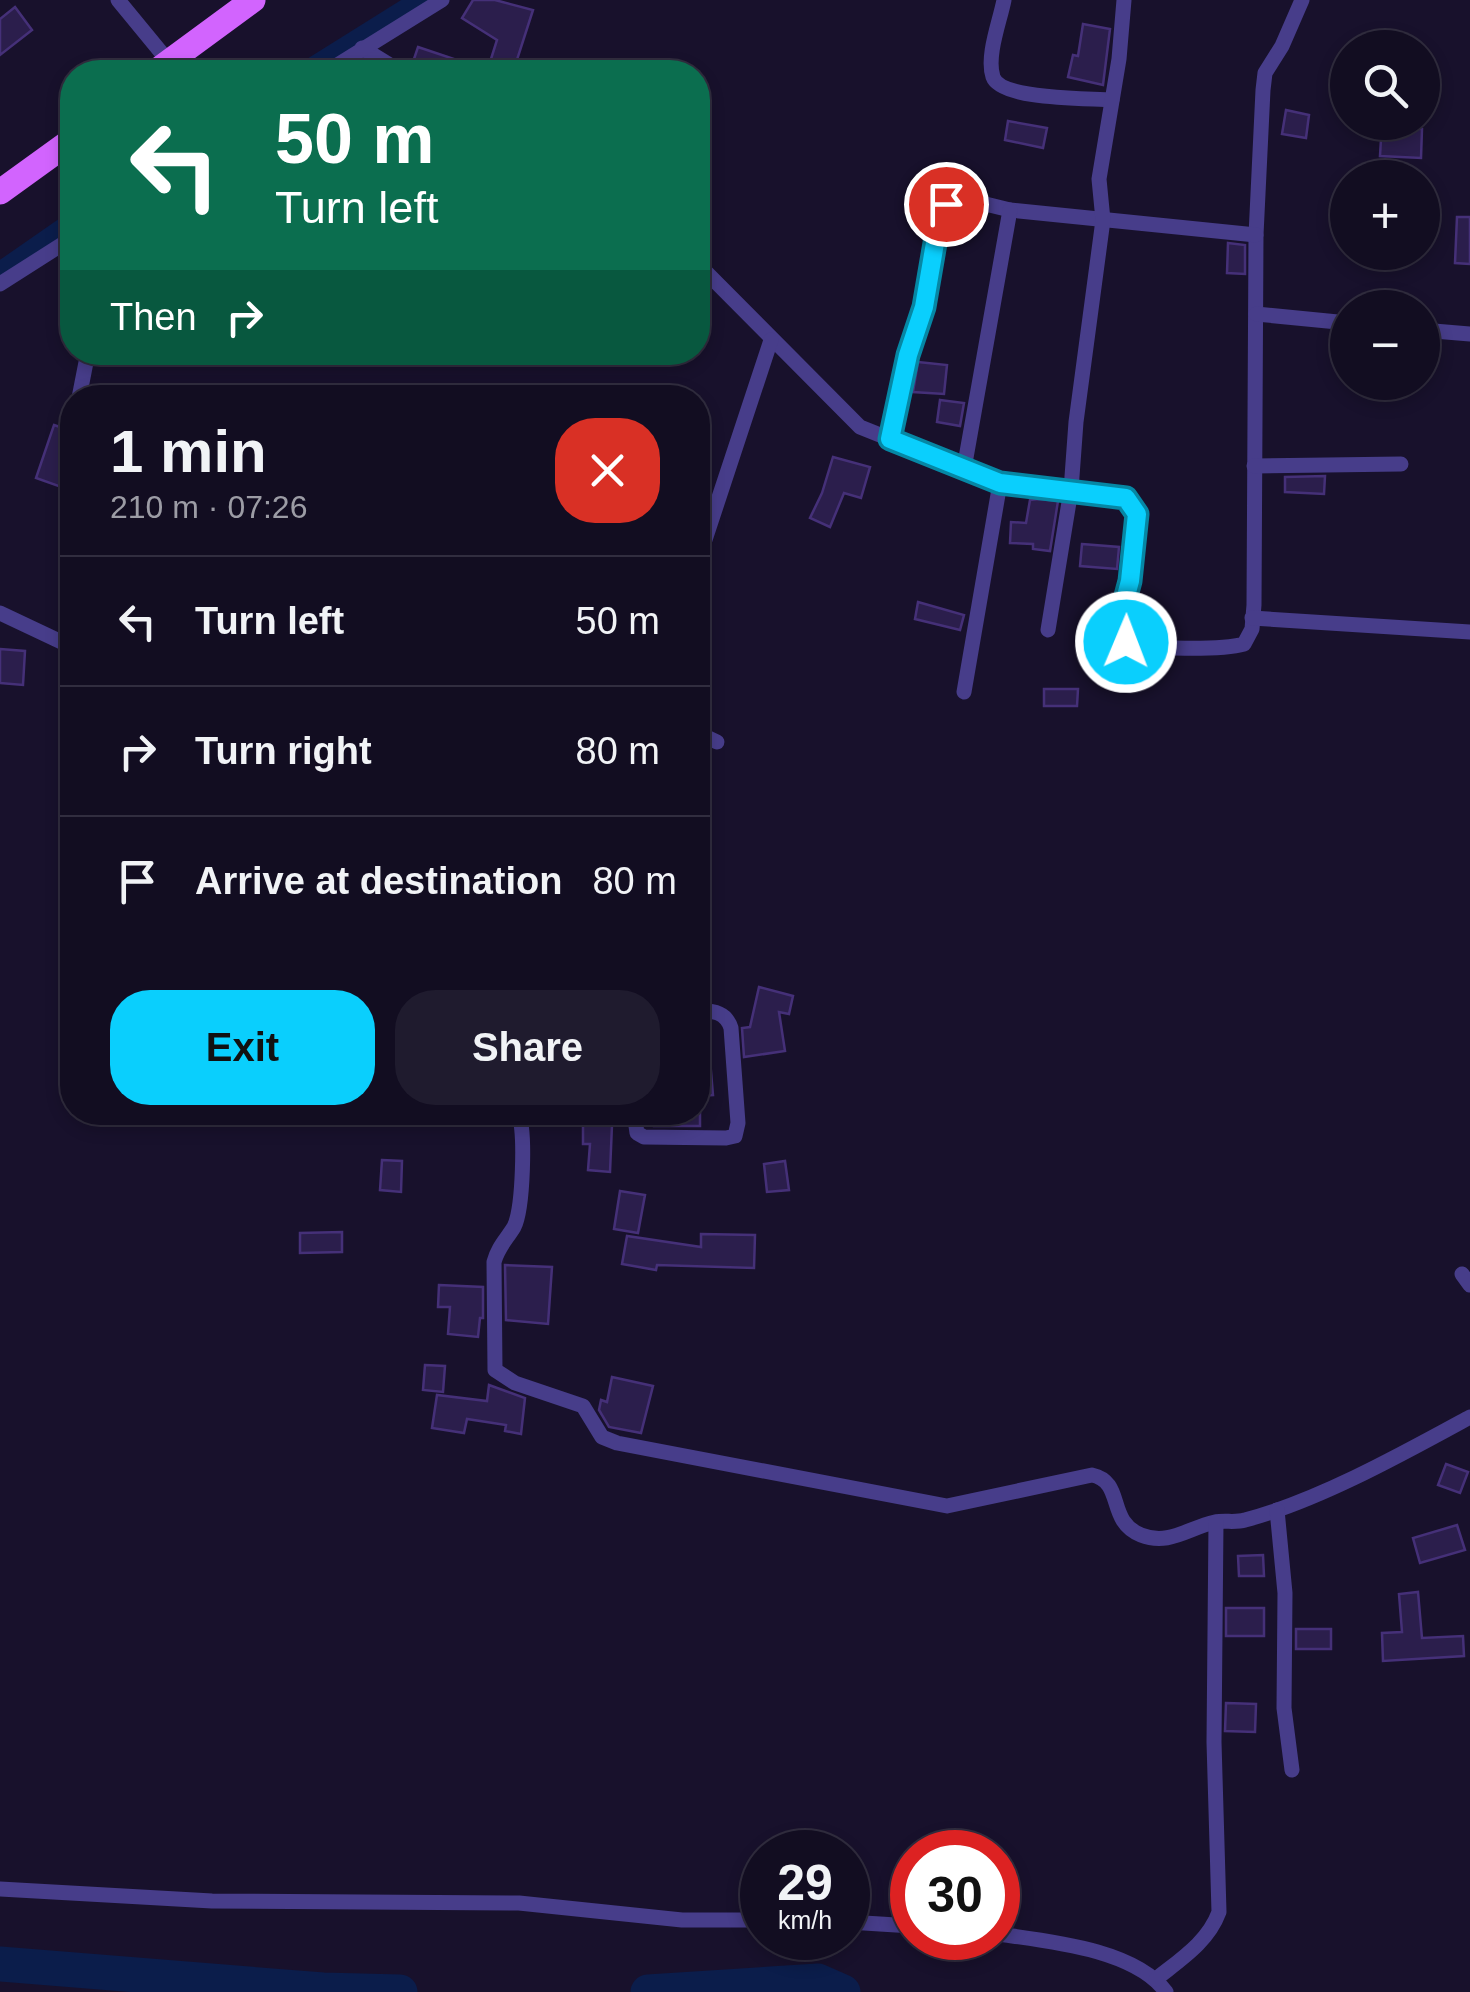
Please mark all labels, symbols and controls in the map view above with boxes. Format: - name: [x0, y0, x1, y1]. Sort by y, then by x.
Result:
- map controls: [1330, 30, 1440, 400]
- button: search: [1330, 30, 1440, 140]
- icon: left: [110, 100, 240, 230]
- text: 50 m: [275, 100, 435, 178]
- button: +: [1330, 160, 1440, 270]
- pin: [904, 162, 989, 247]
- icon: arrive: [919, 177, 974, 232]
- text: Turn left: [275, 182, 438, 233]
- icon: right: [217, 290, 272, 345]
- button: −: [1330, 290, 1440, 400]
- text: Then: [110, 296, 197, 338]
- text: 1 min: [110, 418, 267, 485]
- button: close: [555, 418, 660, 523]
- text: 210 m · 07:26: [110, 489, 307, 525]
- position arrow: [1074, 590, 1178, 694]
- icon: left: [110, 594, 165, 649]
- text: Turn left: [195, 600, 344, 642]
- text: 50 m: [576, 600, 660, 642]
- icon: right: [110, 724, 165, 779]
- text: Turn right: [195, 730, 372, 772]
- text: 80 m: [576, 730, 660, 772]
- icon: arrive: [110, 854, 165, 909]
- text: Arrive at destination: [195, 860, 562, 902]
- text: 80 m: [592, 860, 677, 902]
- button: Exit: [110, 990, 375, 1105]
- button: Share: [395, 990, 660, 1105]
- speed limit sign: 30: [890, 1830, 1020, 1960]
- text: 29: [777, 1855, 833, 1911]
- text: km/h: [778, 1906, 832, 1934]

